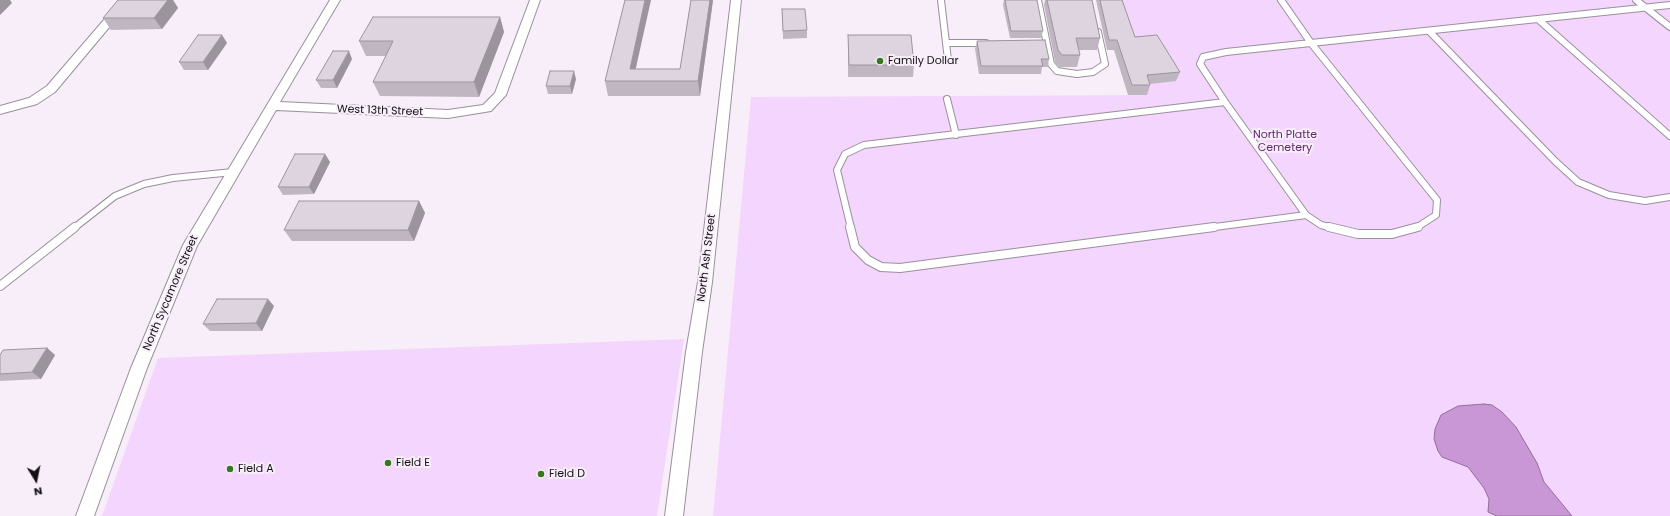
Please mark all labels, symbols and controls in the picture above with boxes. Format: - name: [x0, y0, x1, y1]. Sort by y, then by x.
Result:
- place label: Family Dollar: [888, 54, 959, 68]
- marker: Family Dollar: [875, 56, 885, 66]
- street label: West 13th Street: [337, 103, 423, 119]
- park label: North Platte Cemetery: [1253, 128, 1317, 154]
- street label: North Ash Street: [695, 213, 719, 303]
- street label: North Sycamore Street: [141, 233, 201, 353]
- place label: Field E: [396, 456, 430, 470]
- marker: Field E: [383, 458, 393, 468]
- north arrow: [16, 460, 56, 500]
- place label: Field A: [238, 462, 274, 476]
- marker: Field A: [225, 464, 235, 474]
- place label: Field D: [549, 467, 585, 481]
- marker: Field D: [536, 469, 546, 479]
- text: N: [33, 483, 44, 500]

